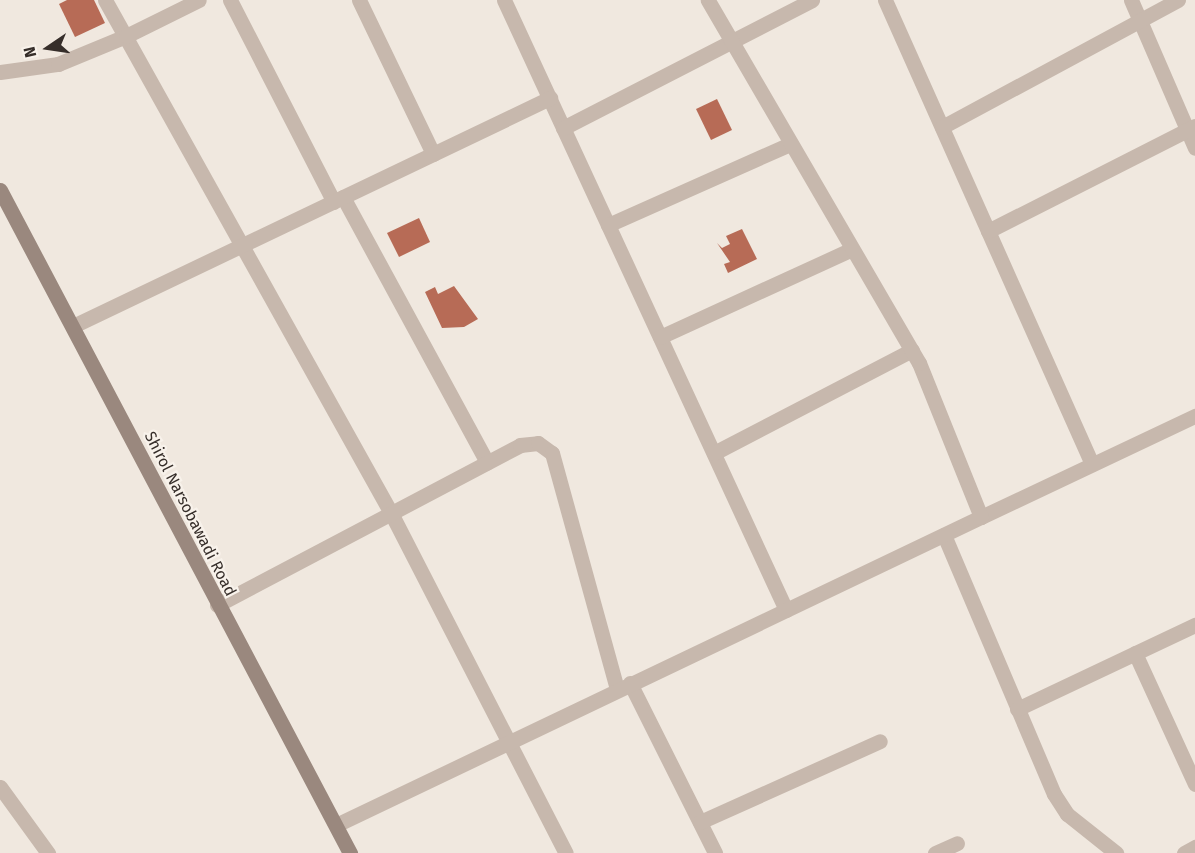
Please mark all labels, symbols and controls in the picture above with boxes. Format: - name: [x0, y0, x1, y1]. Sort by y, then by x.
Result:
- north arrow: [18, 18, 78, 78]
- text: N: [20, 45, 40, 59]
- street label: Shirol Narsobawadi Road: [140, 429, 240, 599]

